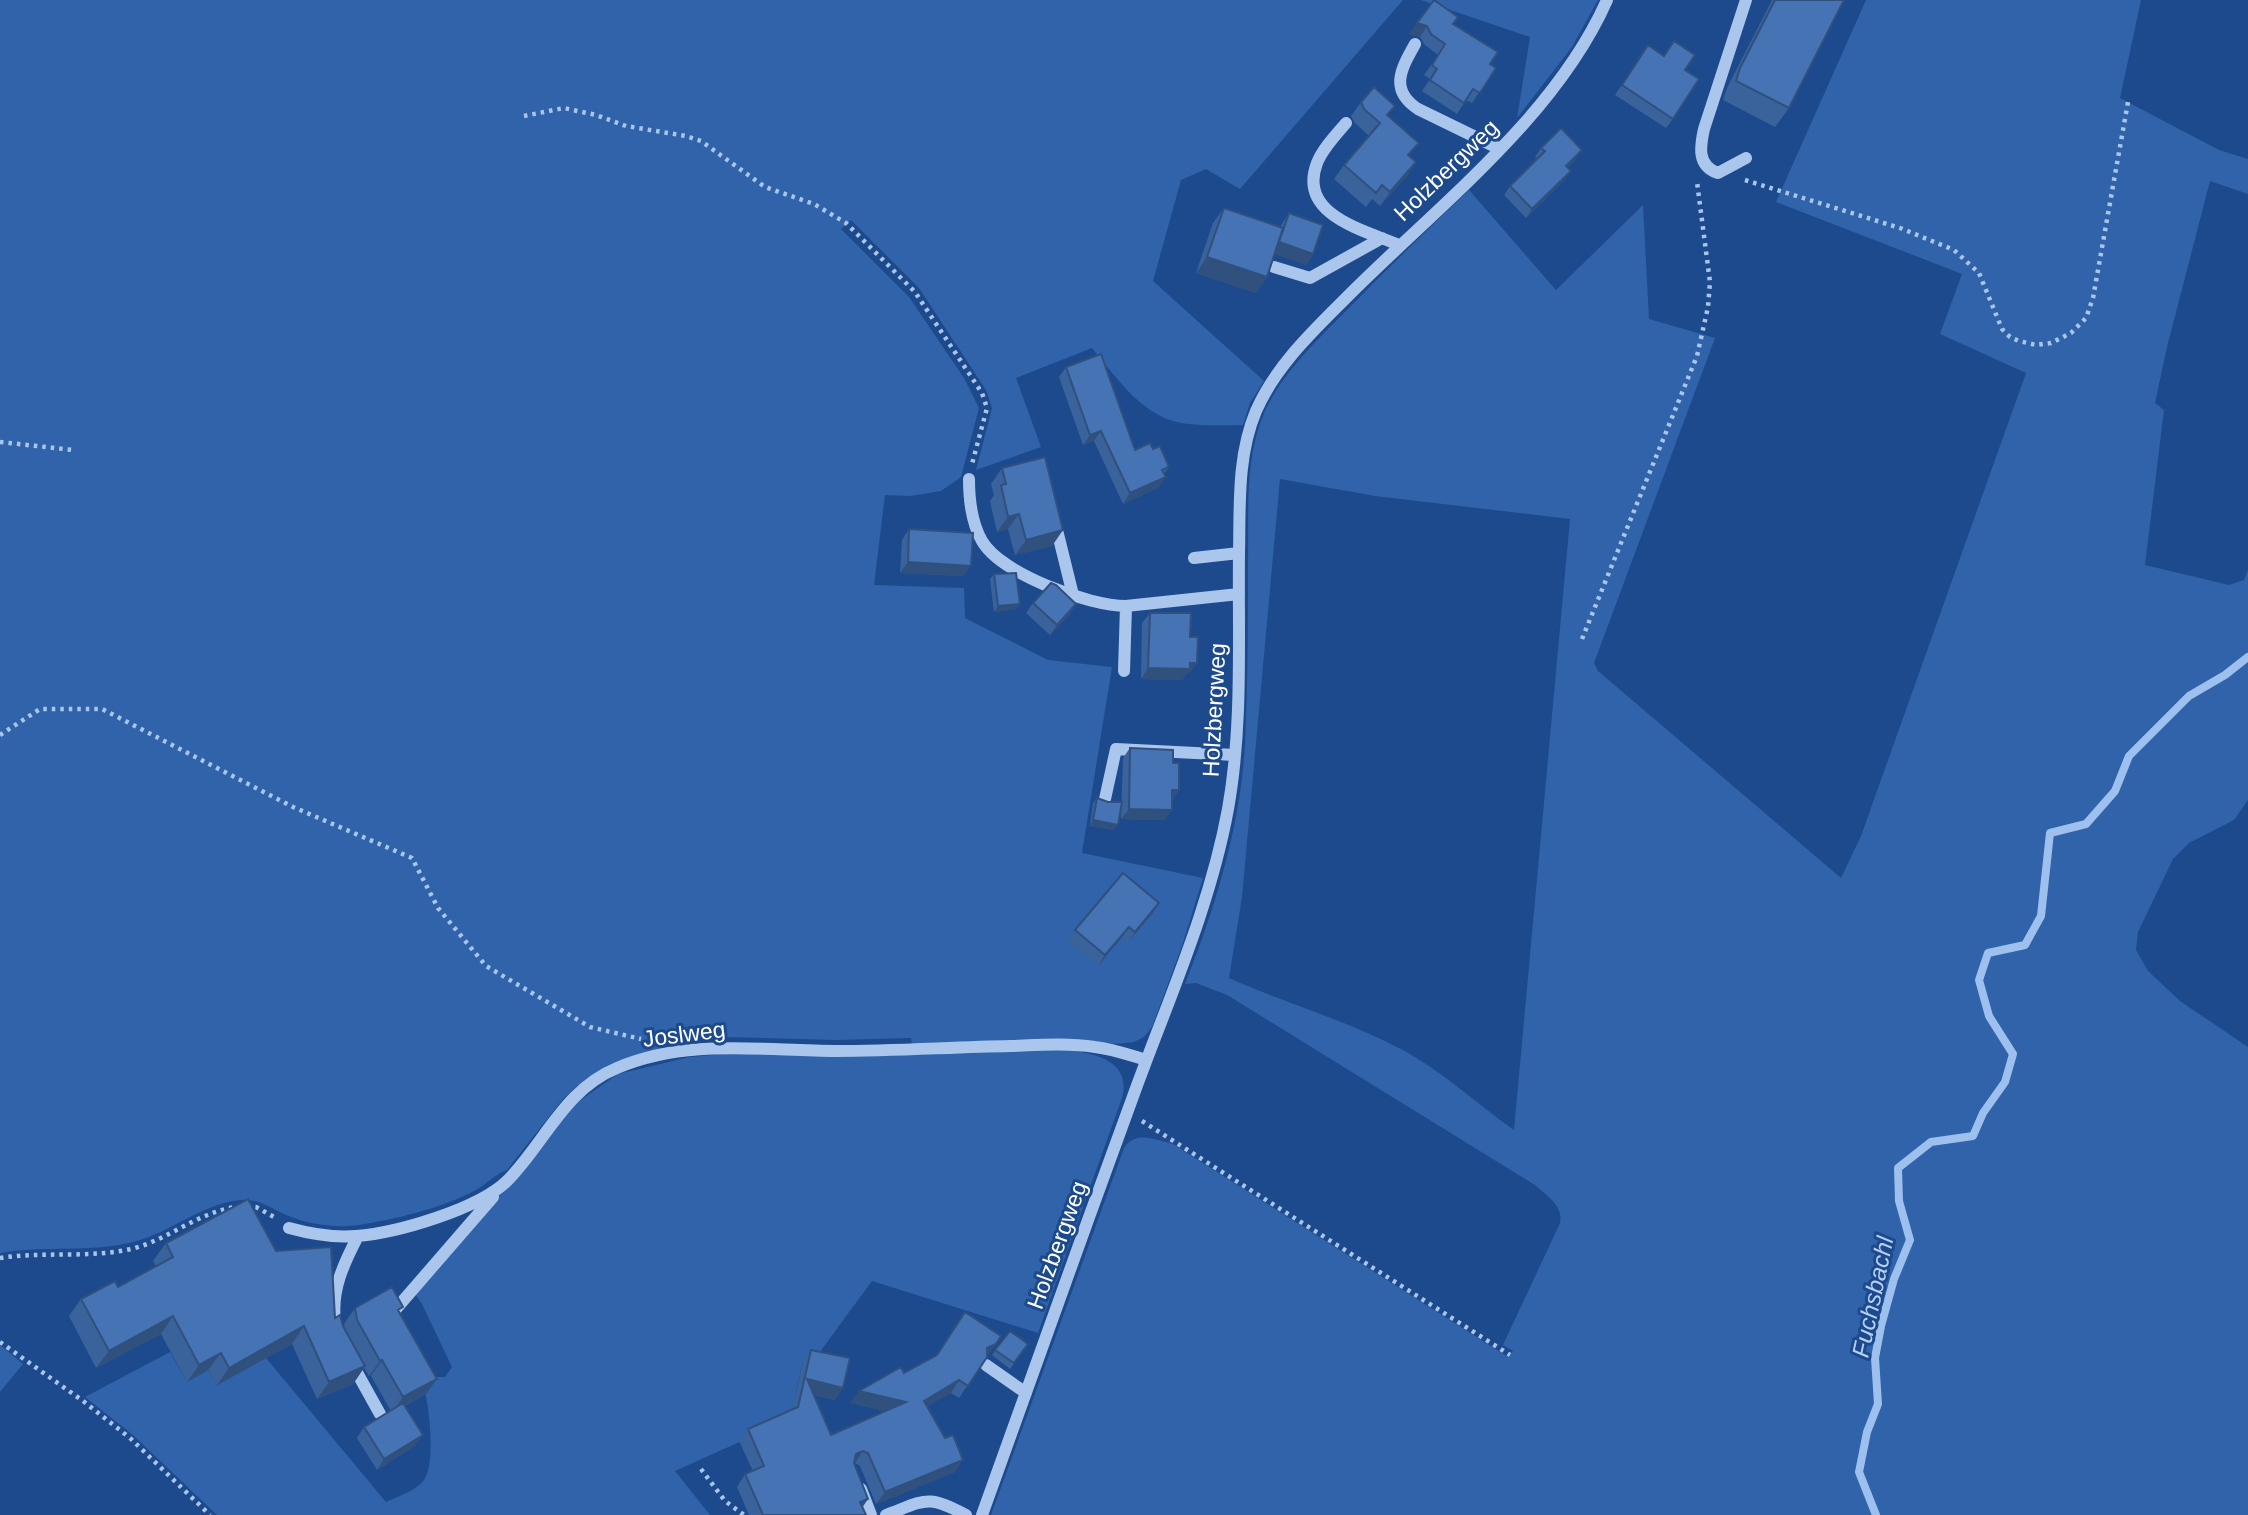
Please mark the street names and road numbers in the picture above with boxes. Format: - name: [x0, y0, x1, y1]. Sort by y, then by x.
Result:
- street label: Holzbergweg: [1389, 114, 1503, 226]
- street label: Holzbergweg: [1198, 642, 1230, 778]
- street label: Joslweg: [641, 1016, 727, 1052]
- street label: Holzbergweg: [1022, 1177, 1092, 1313]

